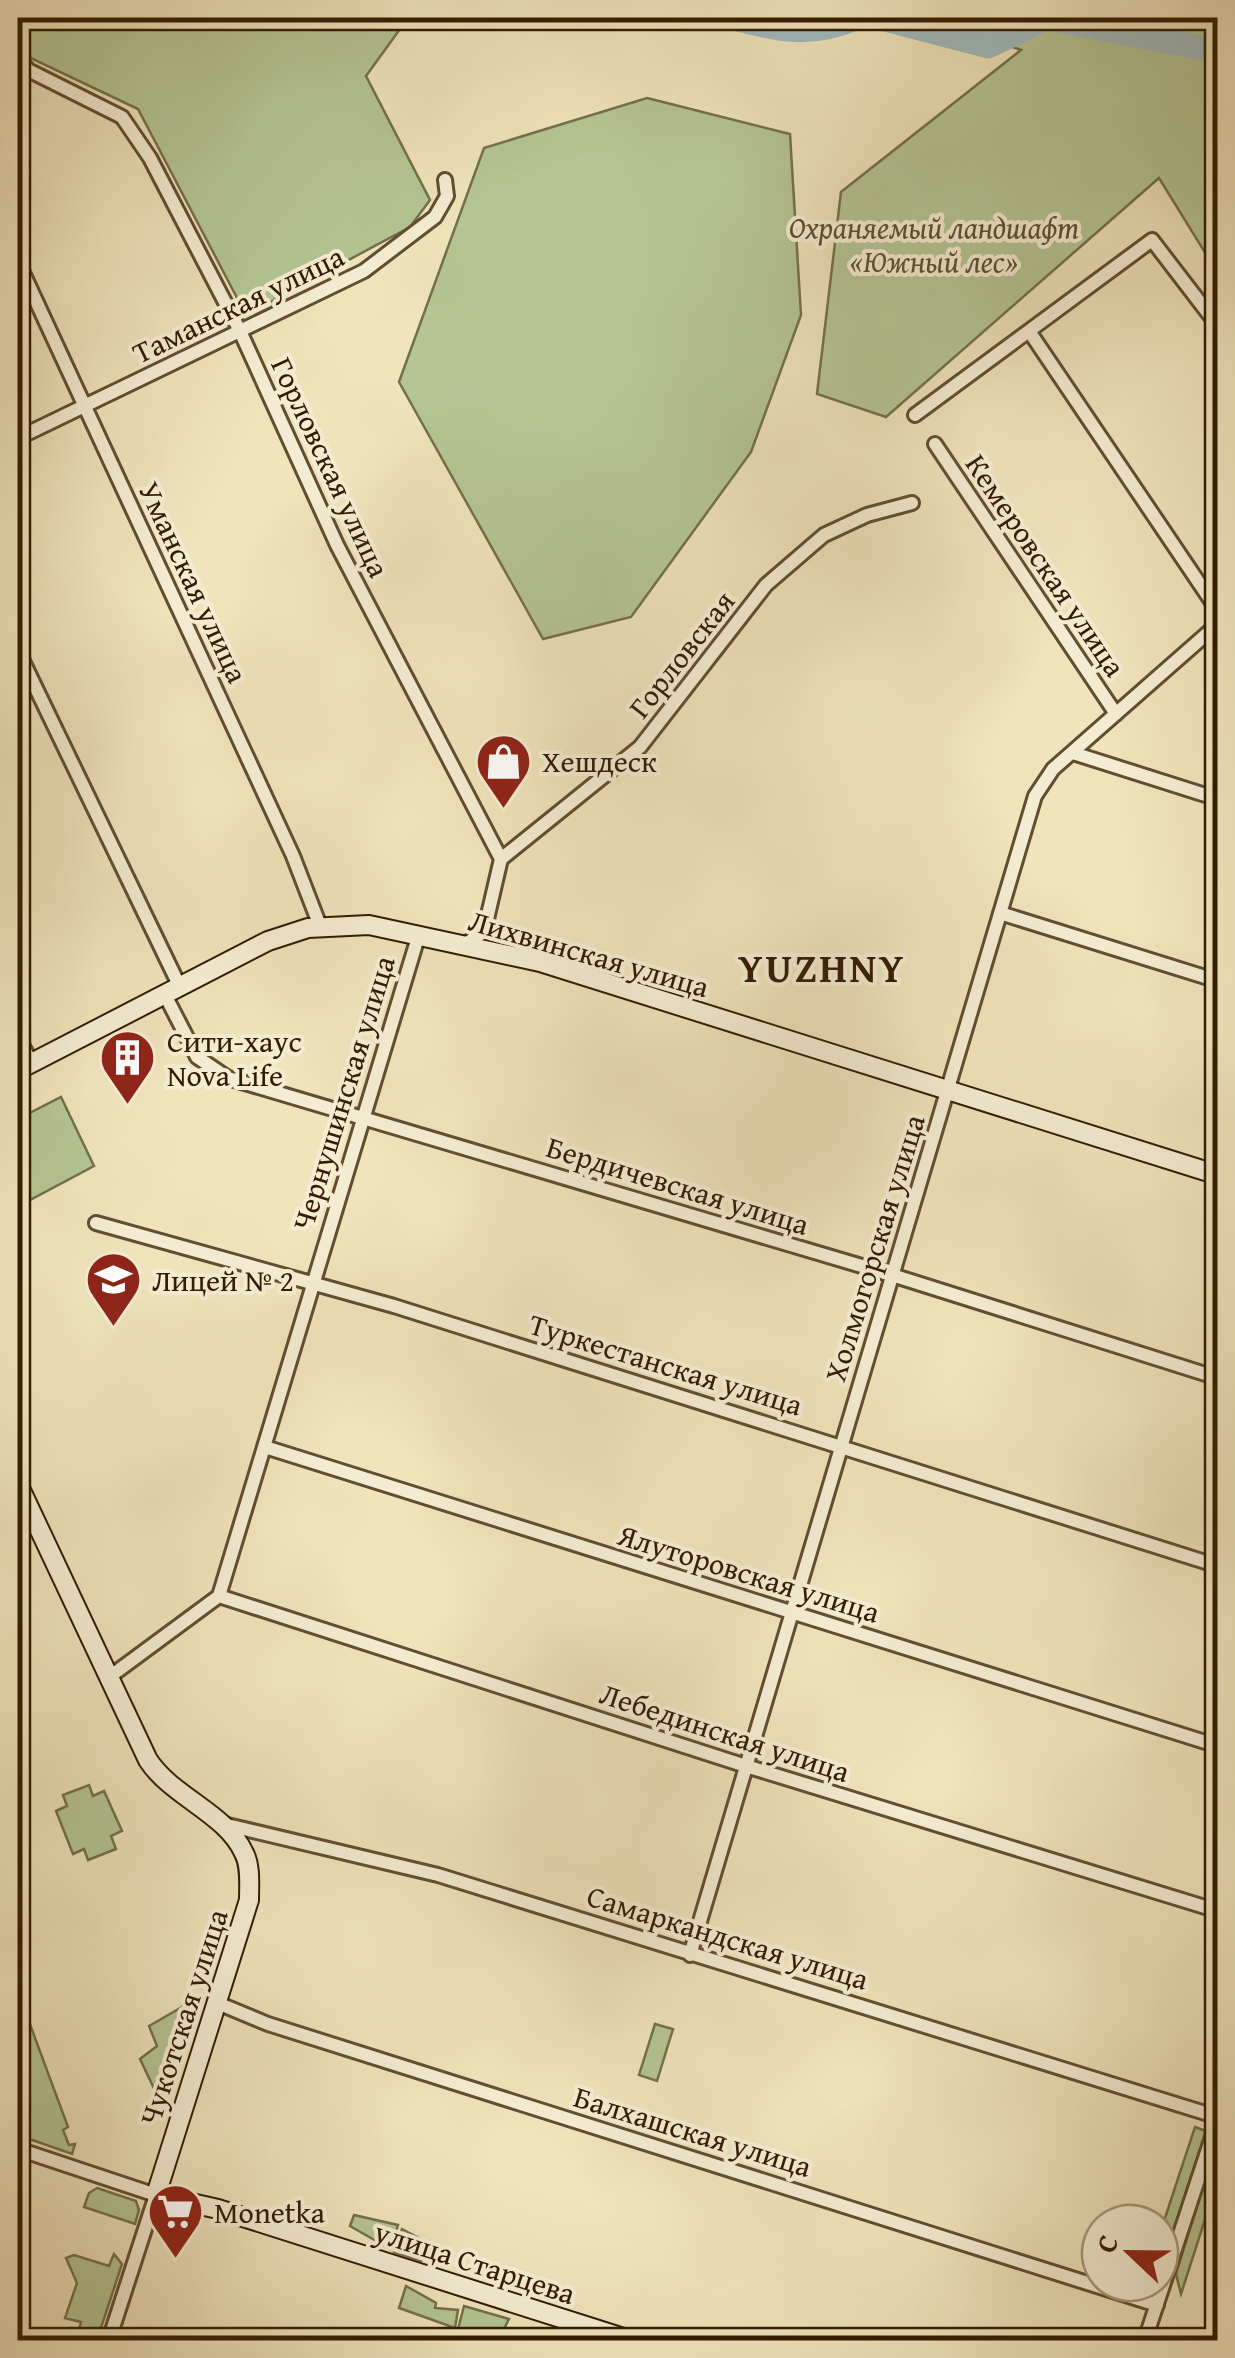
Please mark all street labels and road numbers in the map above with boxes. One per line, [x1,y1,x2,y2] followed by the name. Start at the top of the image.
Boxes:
[125,233,352,374] street label: Таманская улица
[261,350,402,585] street label: Горловская улица
[955,445,1137,686] street label: Кемеровская улица
[128,474,260,690] street label: Уманская улица
[617,581,745,727] street label: Горловская
[464,898,715,1009] street label: Лихвинская улица
[280,949,406,1236] street label: Чернушинская улица
[812,1108,936,1387] street label: Холмогорская улица
[541,1124,815,1246] street label: Бердичевская улица
[524,1302,809,1427] street label: Туркестанская улица
[612,1512,886,1634] street label: Ялуторовская улица
[594,1671,856,1793] street label: Лебединская улица
[582,1873,875,2001] street label: Самаркандская улица
[127,1902,239,2131] street label: Чукотская улица
[569,2074,818,2188] street label: Балхашская улица
[368,2208,582,2315] street label: улица Старцева

